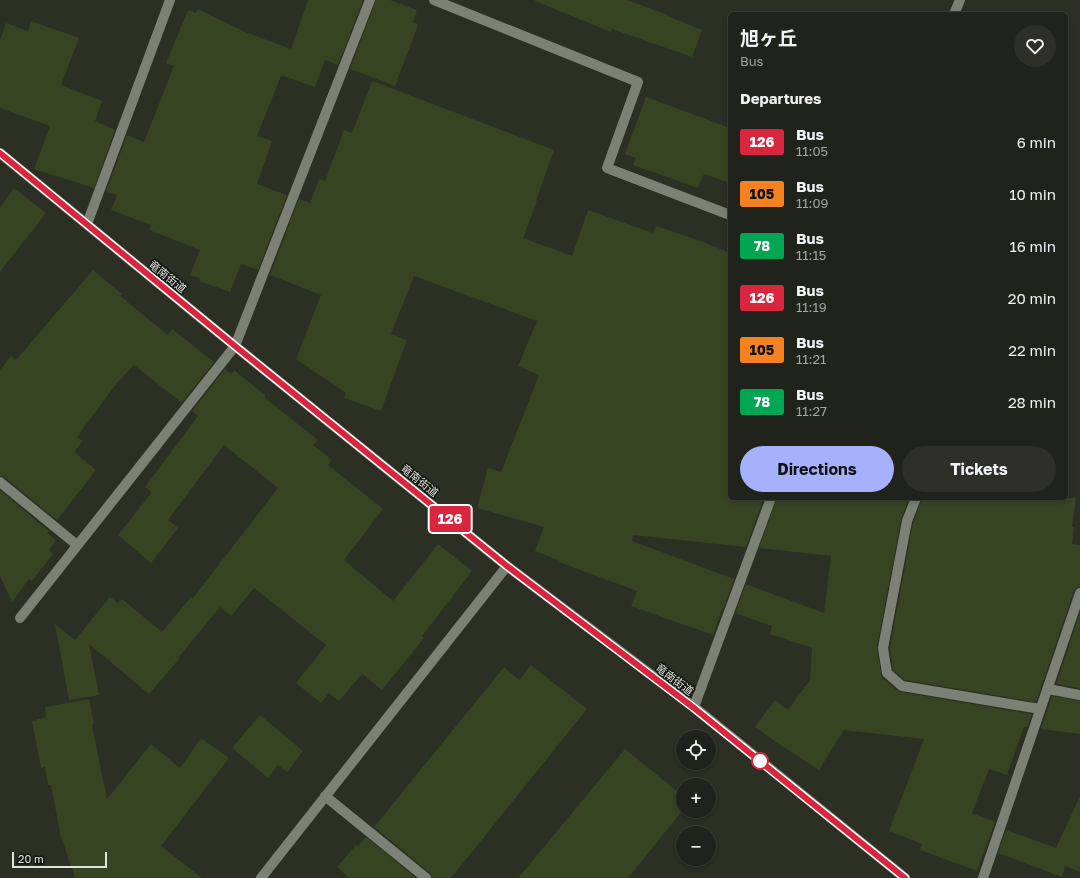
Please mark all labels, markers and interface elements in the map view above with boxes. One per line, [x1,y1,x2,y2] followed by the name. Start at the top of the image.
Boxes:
[1014,25,1056,67] button: heart
[740,26,797,49] text: 旭ヶ丘
[740,53,763,69] text: Bus
[740,89,821,107] text: Departures
[796,125,824,143] text: Bus
[750,133,774,150] text: 126
[1017,133,1056,151] text: 6 min
[796,143,828,159] text: 11:05
[796,177,824,195] text: Bus
[750,185,774,202] text: 105
[1009,185,1056,203] text: 10 min
[796,195,828,211] text: 11:09
[796,229,824,247] text: Bus
[754,237,770,254] text: 78
[1009,237,1056,255] text: 16 min
[796,247,826,263] text: 11:15
[147,257,189,295] street label: 竜南街道
[796,281,824,299] text: Bus
[750,289,774,306] text: 126
[1008,289,1056,307] text: 20 min
[796,299,827,315] text: 11:19
[796,333,824,351] text: Bus
[750,341,774,358] text: 105
[1008,341,1056,359] text: 22 min
[796,351,826,367] text: 11:21
[796,385,824,403] text: Bus
[754,393,770,410] text: 78
[1008,393,1056,411] text: 28 min
[796,403,827,419] text: 11:27
[740,446,894,492] button: Directions
[902,446,1056,492] button: Tickets
[399,461,441,499] street label: 竜南街道
[427,506,473,532] line badge: 126
[438,510,462,527] text: 126
[654,661,696,697] street label: 竜南街道
[676,730,716,866] map controls
[676,730,716,770] button: locate
[751,752,769,770] unlabelled marker
[676,778,716,818] button: +
[676,826,716,866] button: −
[12,850,107,869] scale bar
[18,852,44,865] text: 20 m

